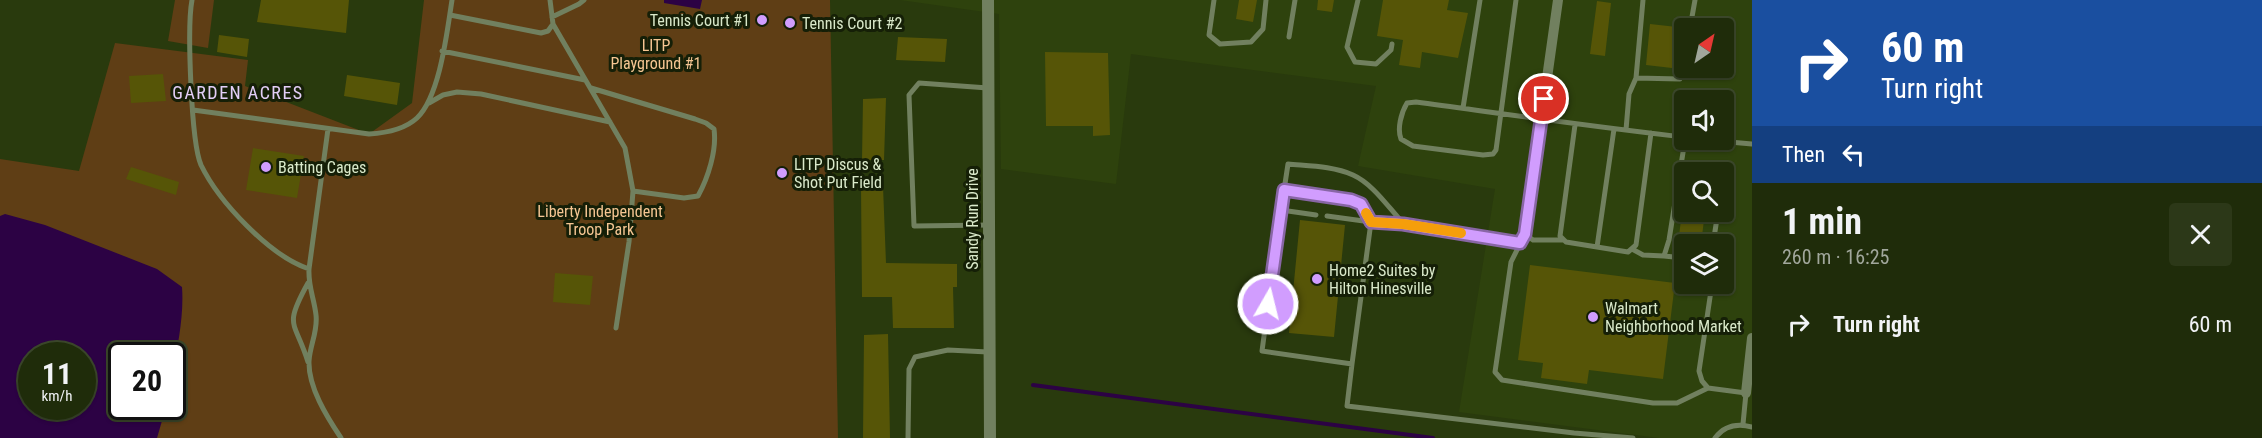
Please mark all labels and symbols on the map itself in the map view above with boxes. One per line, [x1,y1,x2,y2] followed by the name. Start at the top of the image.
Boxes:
[650,11,750,30] place label: Tennis Court #1
[755,13,769,27] marker: Tennis Court #1
[802,14,902,33] place label: Tennis Court #2
[783,16,797,30] marker: Tennis Court #2
[1674,18,1734,78] north arrow
[610,36,702,73] park label: LITP Playground #1
[1518,73,1569,124] pin
[172,82,304,103] district label: GARDEN ACRES
[794,155,882,192] place label: LITP Discus & Shot Put Field
[278,158,366,177] place label: Batting Cages
[259,160,273,174] marker: Batting Cages
[775,166,789,180] marker: LITP Discus & Shot Put Field
[963,168,982,270] street label: Sandy Run Drive
[537,202,663,239] park label: Liberty Independent Troop Park
[1329,261,1436,298] place label: Home2 Suites by Hilton Hinesville
[1236,272,1300,336] position arrow
[1310,272,1324,286] marker: Home2 Suites by Hilton Hinesville
[1605,299,1742,336] place label: Walmart Neighborhood Market
[1586,310,1600,324] marker: Walmart Neighborhood Market
[108,342,186,420] speed limit sign: 20

